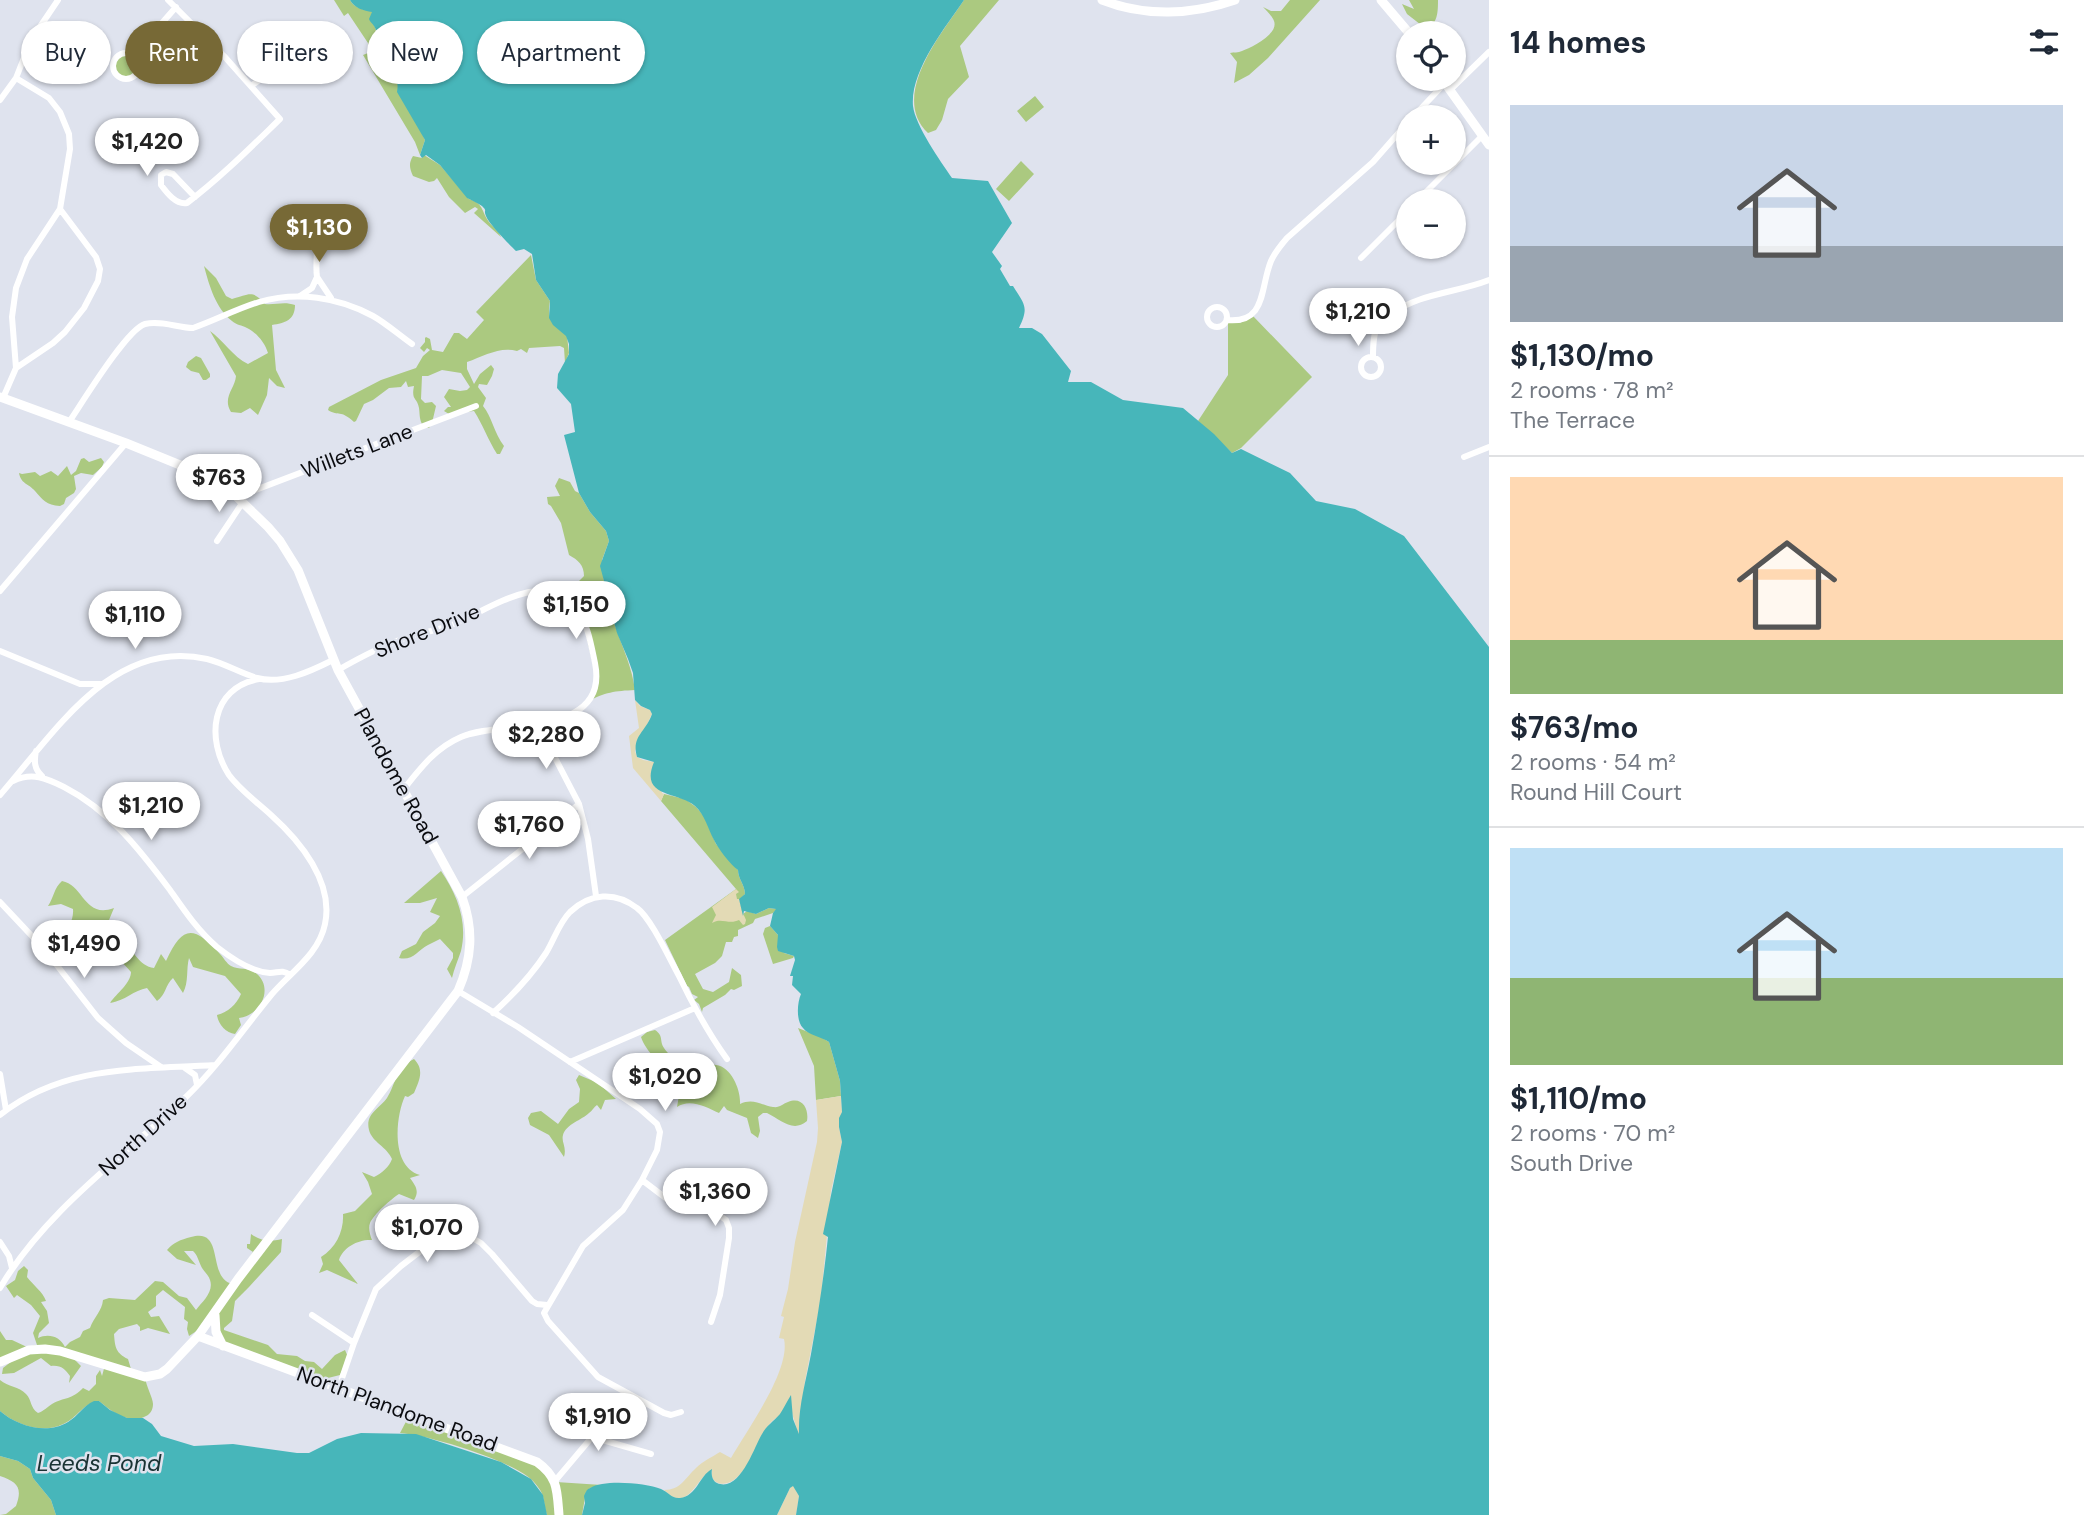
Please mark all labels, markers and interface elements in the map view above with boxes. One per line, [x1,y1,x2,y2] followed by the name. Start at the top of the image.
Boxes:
[21,21,111,84] chip: Buy
[125,21,223,84] chip: Rent
[237,21,353,84] chip: Filters
[367,21,463,84] chip: New
[477,21,645,84] chip: Apartment
[1396,21,1466,259] map controls
[1396,21,1466,91] button: locate
[1510,23,1647,62] text: 14 homes
[2025,23,2063,61] icon: filters
[1396,105,1466,175] button: +
[90,118,204,178] pin: $1,420
[111,126,183,156] text: $1,420
[1724,150,1850,276] icon: home
[1396,189,1466,259] button: −
[262,204,376,264] pin: $1,130
[286,212,352,242] text: $1,130
[1301,288,1415,348] pin: $1,210
[1325,296,1391,326] text: $1,210
[1510,336,1654,375] text: $1,130/mo
[1510,375,1674,405] text: 2 rooms · 78 m²
[1510,405,1635,435] text: The Terrace
[297,417,417,485] street label: Willets Lane
[178,454,260,514] pin: $763
[192,462,246,492] text: $763
[1724,522,1850,648] icon: home
[519,582,633,641] pin: $1,150
[543,589,609,619] text: $1,150
[78,592,192,651] pin: $1,110
[370,597,484,665] street label: Shore Drive
[105,599,165,629] text: $1,110
[347,703,445,849] street label: Plandome Road
[1510,708,1639,747] text: $763/mo
[489,712,603,771] pin: $2,280
[508,719,584,749] text: $2,280
[1510,747,1676,777] text: 2 rooms · 54 m²
[1510,777,1682,807] text: Round Hill Court
[94,782,208,842] pin: $1,210
[118,790,184,820] text: $1,210
[472,802,586,861] pin: $1,760
[494,809,564,839] text: $1,760
[1724,893,1850,1019] icon: home
[27,920,141,980] pin: $1,490
[47,928,121,958] text: $1,490
[608,1054,722,1113] pin: $1,020
[628,1061,702,1091] text: $1,020
[1510,1079,1647,1118] text: $1,110/mo
[93,1088,193,1182] street label: North Drive
[1510,1118,1675,1148] text: 2 rooms · 70 m²
[1510,1148,1633,1178] text: South Drive
[658,1168,772,1228] pin: $1,360
[679,1176,751,1206] text: $1,360
[370,1204,484,1264] pin: $1,070
[391,1212,463,1242] text: $1,070
[293,1360,501,1458] street label: North Plandome Road
[541,1394,655,1453] pin: $1,910
[565,1401,631,1431] text: $1,910
[37,1448,162,1478] water label: Leeds Pond

